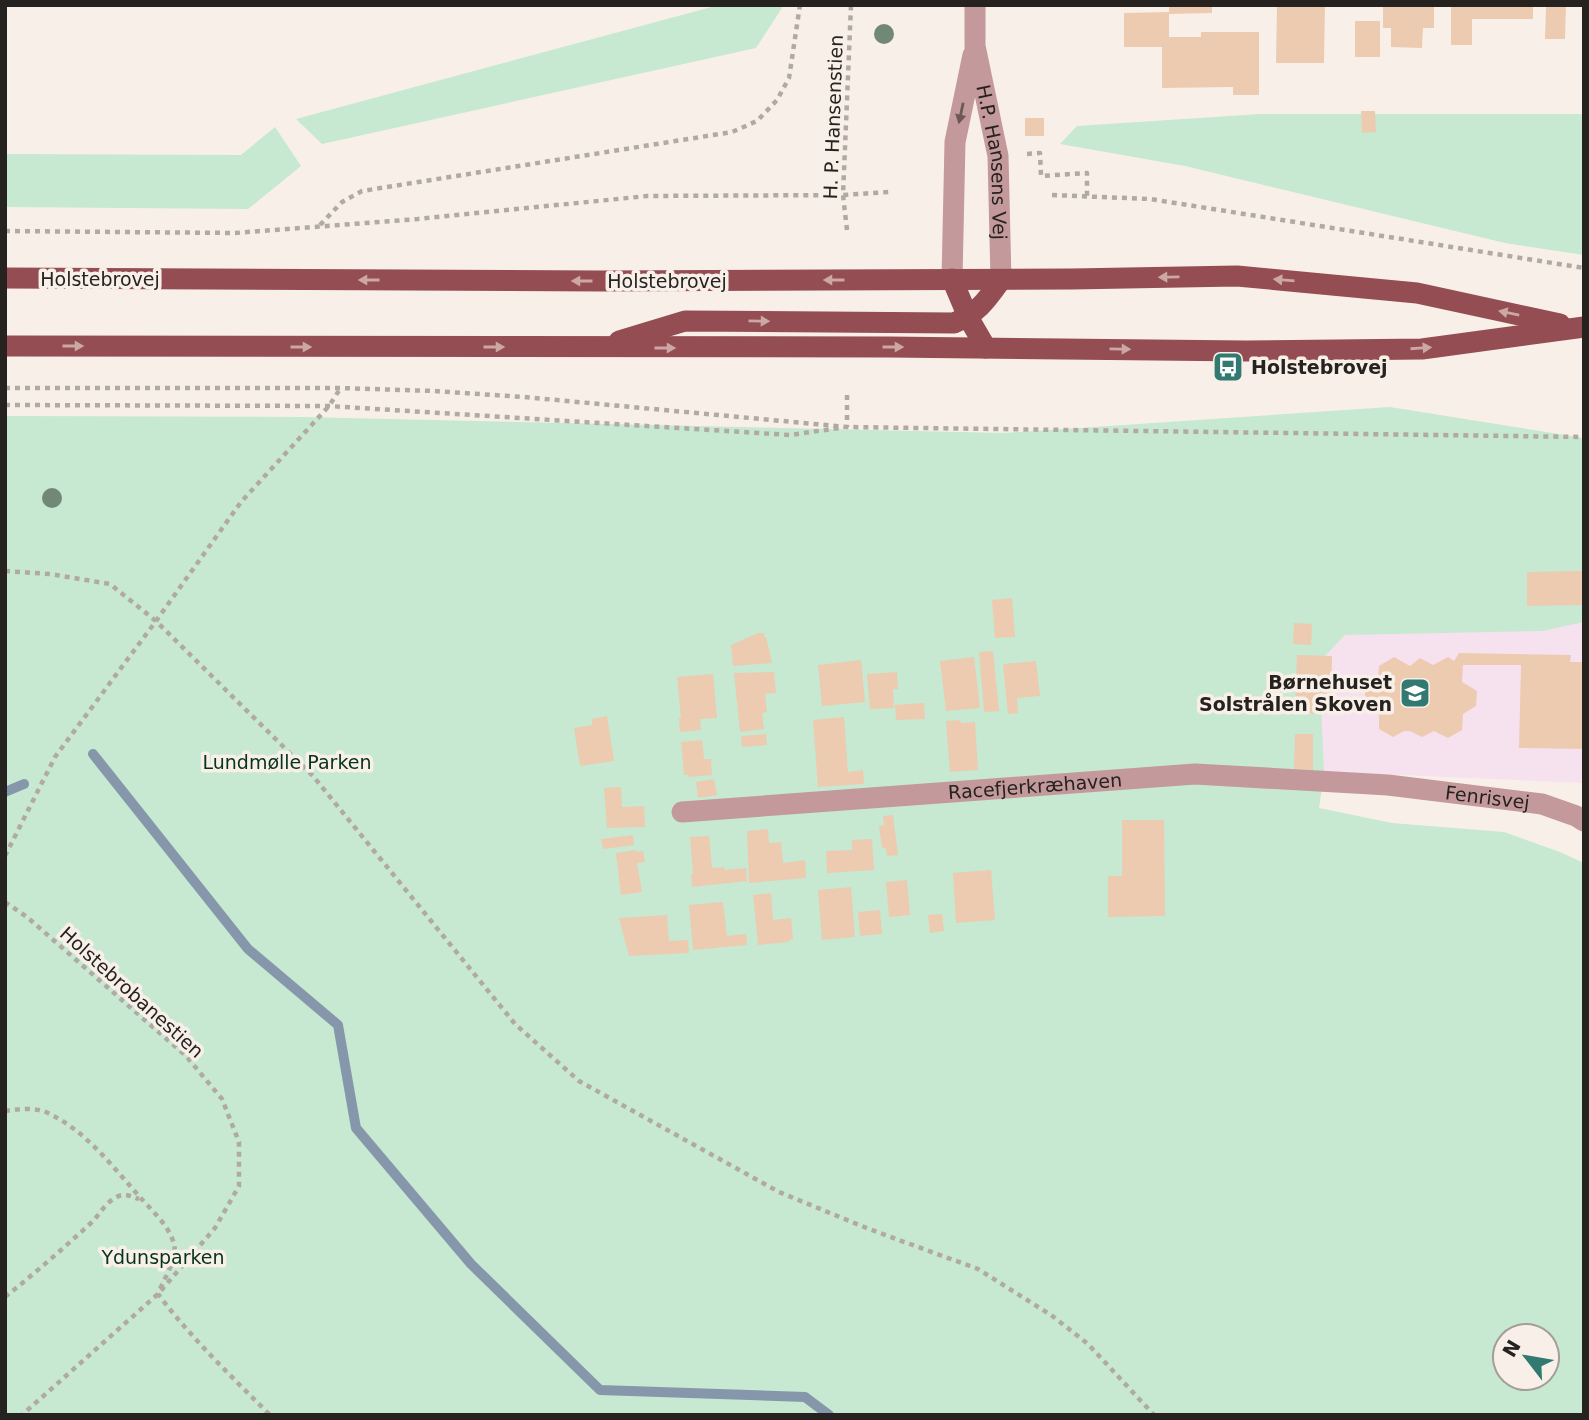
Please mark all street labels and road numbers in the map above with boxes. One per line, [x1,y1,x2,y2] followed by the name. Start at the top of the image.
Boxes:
[819,34,847,200] street label: H. P. Hansenstien
[972,83,1011,240] street label: H.P. Hansens Vej
[40,268,160,290] street label: Holstebrovej
[607,270,727,292] street label: Holstebrovej
[947,768,1123,803] street label: Racefjerkræhaven
[1444,781,1531,813] street label: Fenrisvej
[56,922,208,1062] street label: Holstebrobanestien

